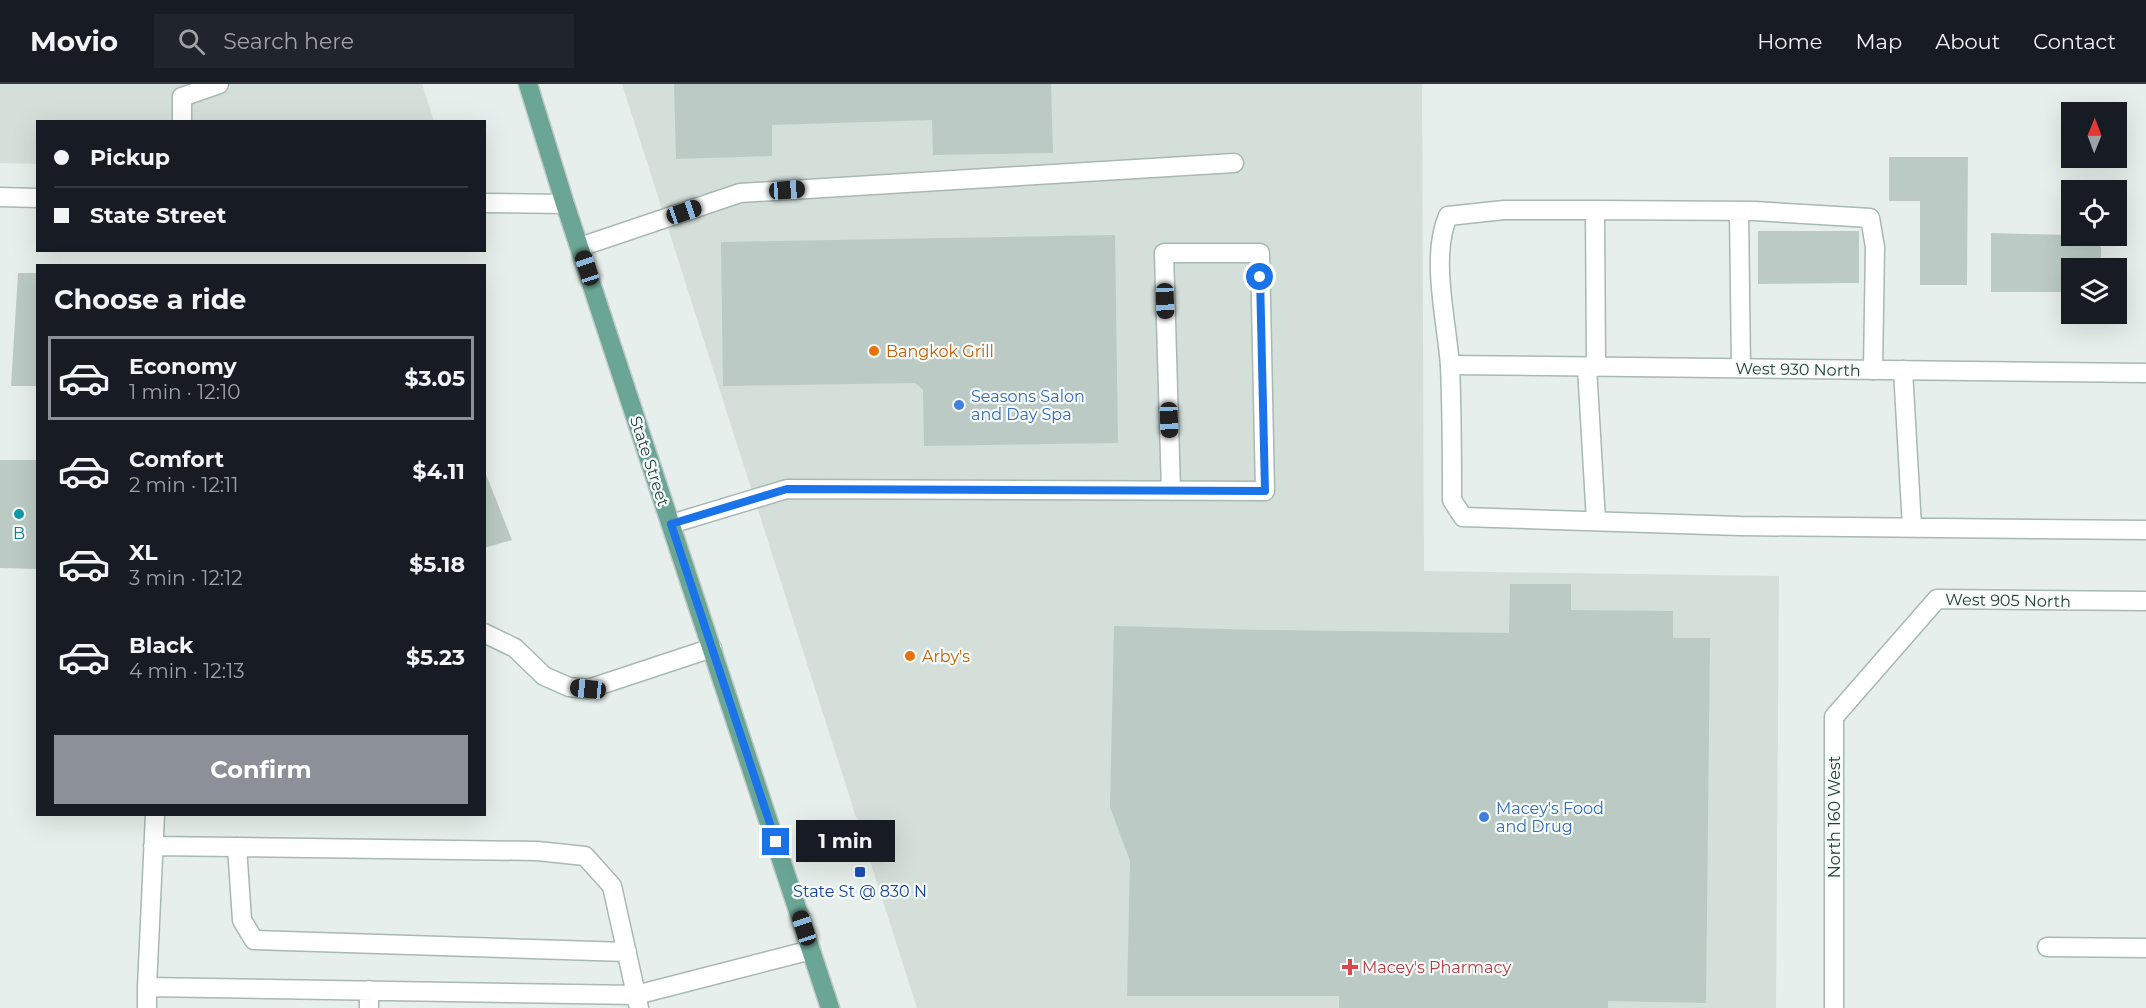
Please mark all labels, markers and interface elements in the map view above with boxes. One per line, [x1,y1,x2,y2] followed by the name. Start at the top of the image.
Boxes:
[154,14,574,68] search box
[30,24,118,58] text: Movio
[175,25,208,58] icon: search
[223,28,354,55] text: Search here
[1757,29,1822,54] text: Home
[1855,29,1902,54] text: Map
[1935,29,2000,54] text: About
[2033,29,2116,54] text: Contact
[2061,102,2127,168] north arrow
[2061,102,2127,324] map controls
[90,144,170,171] text: Pickup
[768,180,806,200] car
[2061,180,2127,246] button: locate
[664,198,704,226] car
[90,202,226,229] text: State Street
[573,248,601,288] car
[2061,258,2127,324] button: layers
[1246,263,1273,290] route start
[54,283,246,316] text: Choose a ride
[1155,283,1175,319] car
[886,342,994,361] place label: Bangkok Grill
[867,344,881,358] marker: Bangkok Grill
[57,351,111,405] icon: car
[129,353,237,380] text: Economy
[1735,359,1861,380] street label: West 930 North
[405,365,465,392] text: $3.05
[129,380,240,404] text: 1 min · 12:10
[971,387,1085,424] place label: Seasons Salon and Day Spa
[952,398,966,412] marker: Seasons Salon and Day Spa
[1159,402,1179,438] car
[626,414,673,509] street label: State Street
[57,444,111,498] icon: car
[129,446,224,473] text: Comfort
[412,458,465,485] text: $4.11
[129,473,239,497] text: 2 min · 12:11
[12,507,26,521] marker: B
[13,524,25,543] place label: B
[57,537,111,591] icon: car
[129,539,158,566] text: XL
[409,551,465,578] text: $5.18
[129,566,243,590] text: 3 min · 12:12
[1945,590,2071,611] street label: West 905 North
[57,630,111,684] icon: car
[129,632,193,659] text: Black
[406,644,465,671] text: $5.23
[922,647,970,666] place label: Arby's
[903,649,917,663] marker: Arby's
[129,659,244,683] text: 4 min · 12:13
[569,678,607,700] car
[54,735,468,804] button: Confirm
[1825,755,1844,878] street label: North 160 West
[1496,799,1604,836] place label: Macey's Food and Drug
[1477,810,1491,824] marker: Macey's Food and Drug
[797,821,896,863] callout: 1 min
[762,828,789,855] route end
[818,829,873,853] text: 1 min
[853,865,867,879] marker: State St @ 830 N
[793,882,927,901] place label: State St @ 830 N
[790,908,818,948] car
[1362,958,1511,977] place label: Macey's Pharmacy
[1343,960,1357,974] marker: Macey's Pharmacy

